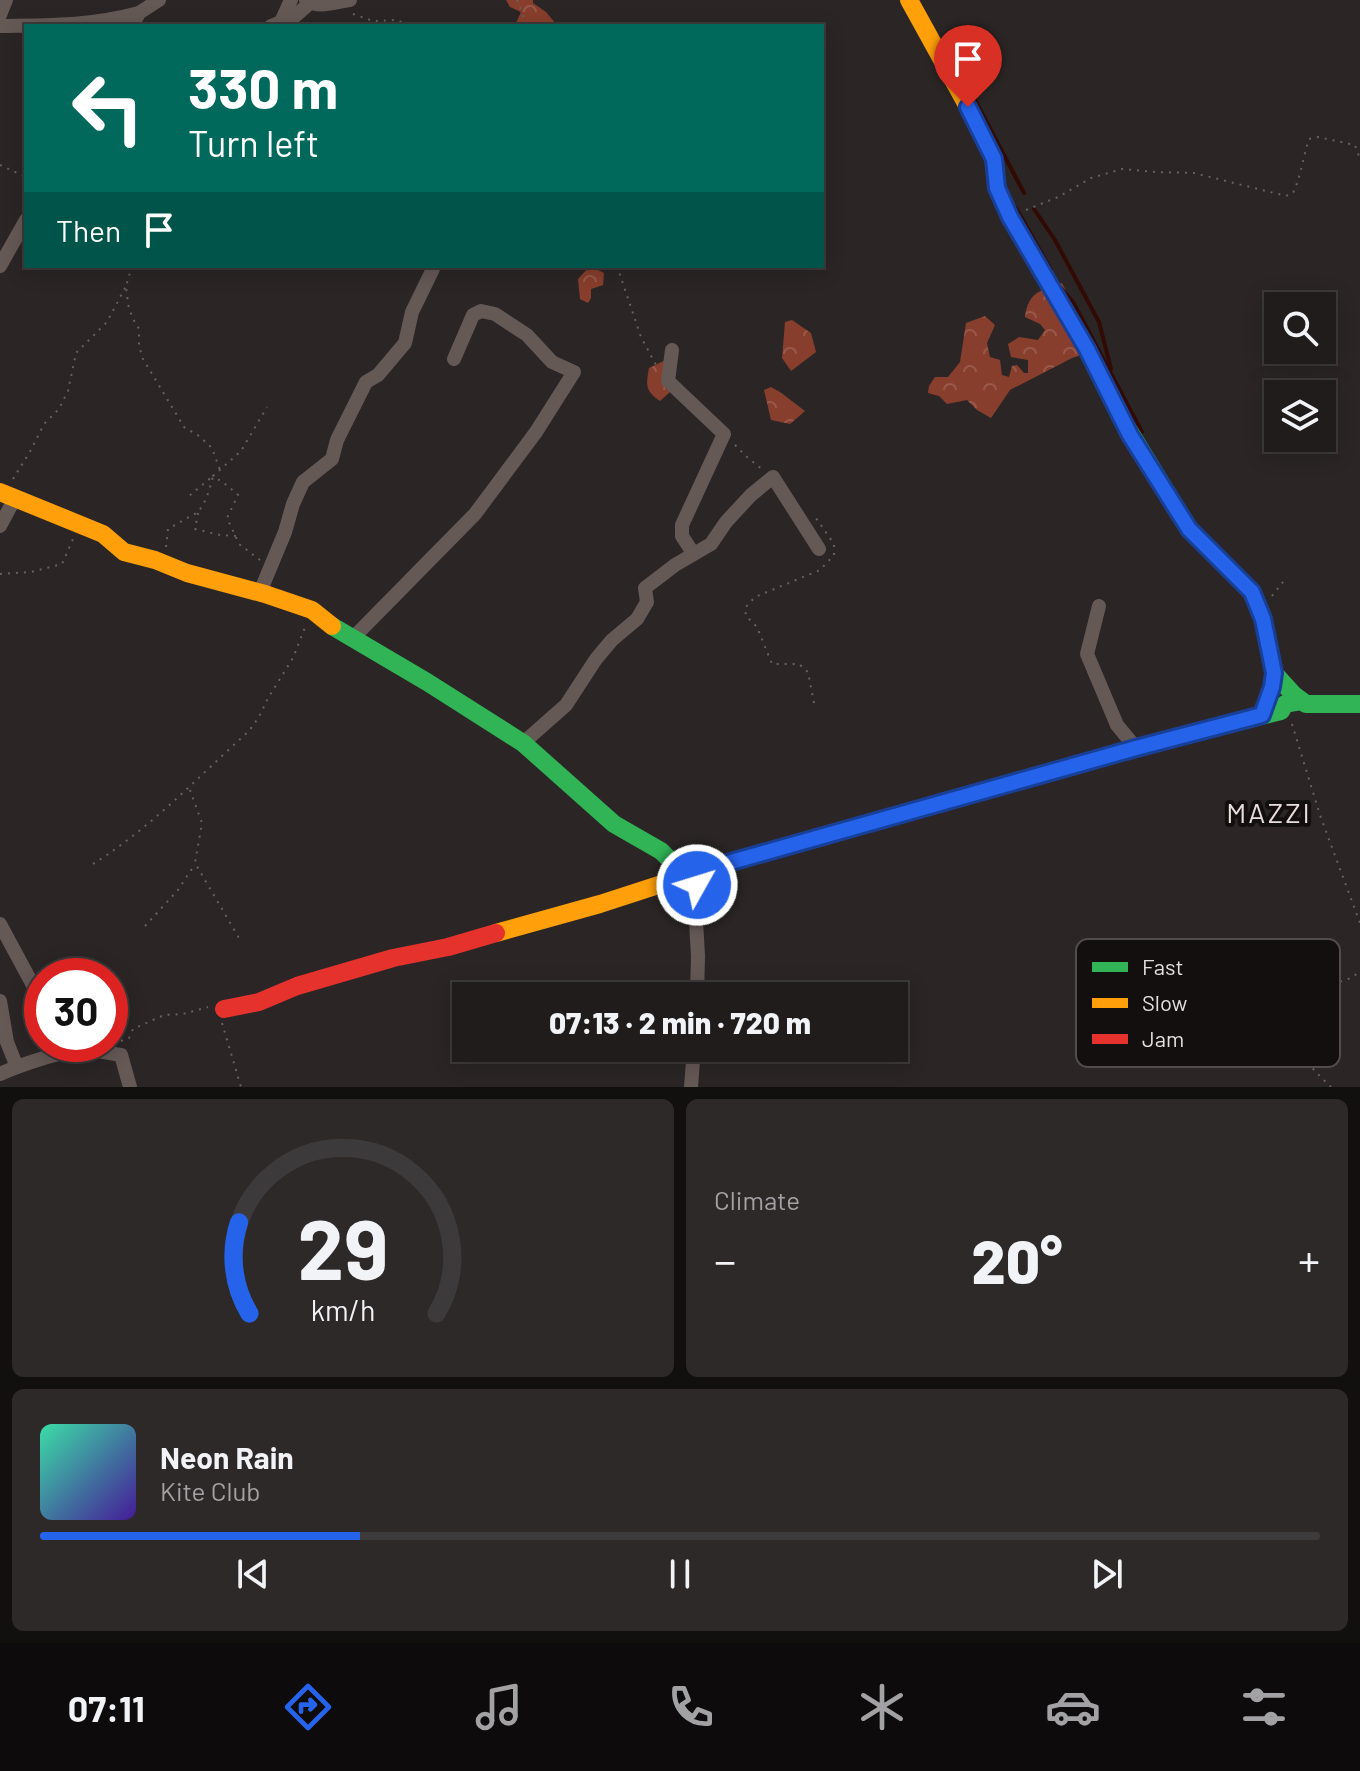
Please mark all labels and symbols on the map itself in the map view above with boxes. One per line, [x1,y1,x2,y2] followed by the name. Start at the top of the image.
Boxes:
[934,25,1002,107] pin
[1226,795,1312,829] district label: MAZZI
[655,843,739,927] position arrow
[1076,939,1340,1067] legend
[1142,953,1184,979] text: Fast
[24,958,128,1062] speed limit sign: 30
[1142,989,1187,1015] text: Slow
[1142,1025,1184,1051] text: Jam

